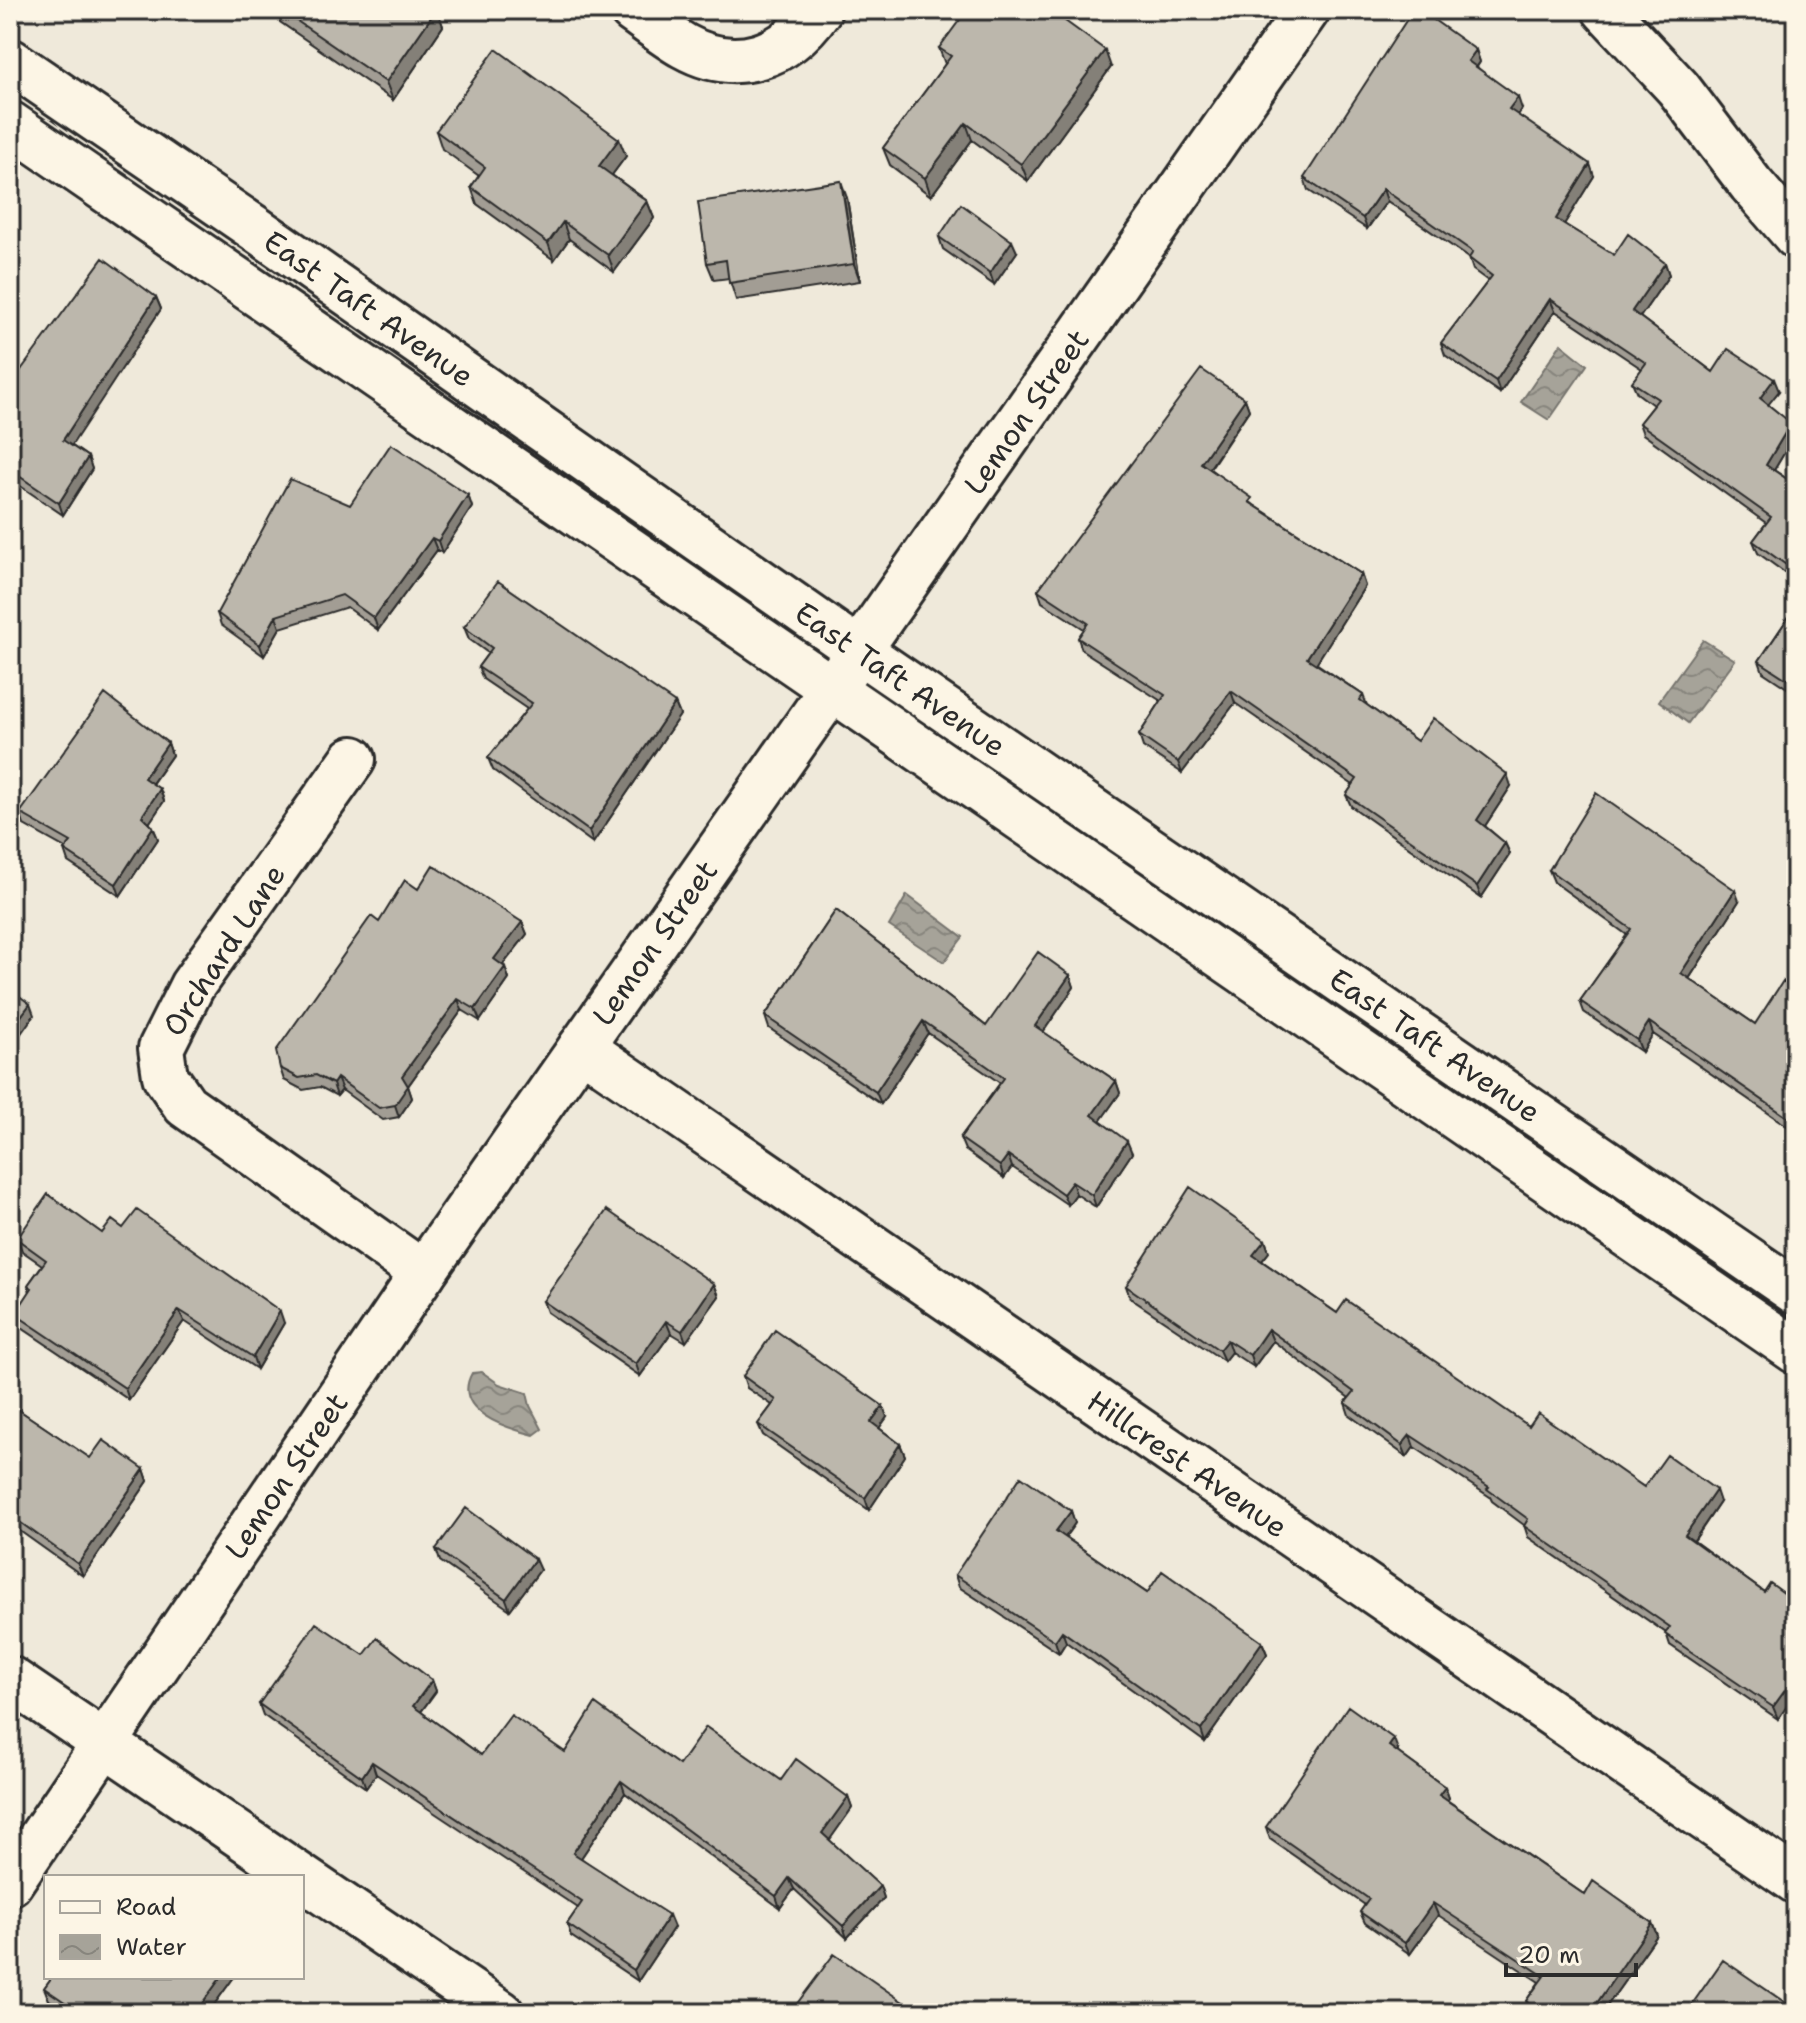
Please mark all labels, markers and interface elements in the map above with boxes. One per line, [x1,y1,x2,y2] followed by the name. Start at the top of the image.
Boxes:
[256,220,482,396] street label: East Taft Avenue
[954,321,1098,503] street label: Lemon Street
[787,592,1014,766] street label: East Taft Avenue
[582,852,726,1033] street label: Lemon Street
[153,856,295,1044] street label: Orchard Lane
[1321,958,1549,1132] street label: East Taft Avenue
[1079,1380,1296,1547] street label: Hillcrest Avenue
[215,1384,357,1567] street label: Lemon Street
[44,1875,304,1979] legend
[116,1891,176,1923] text: Road
[1506,1927,1636,1977] scale bar
[116,1931,187,1963] text: Water
[1518,1939,1580,1971] text: 20 m

